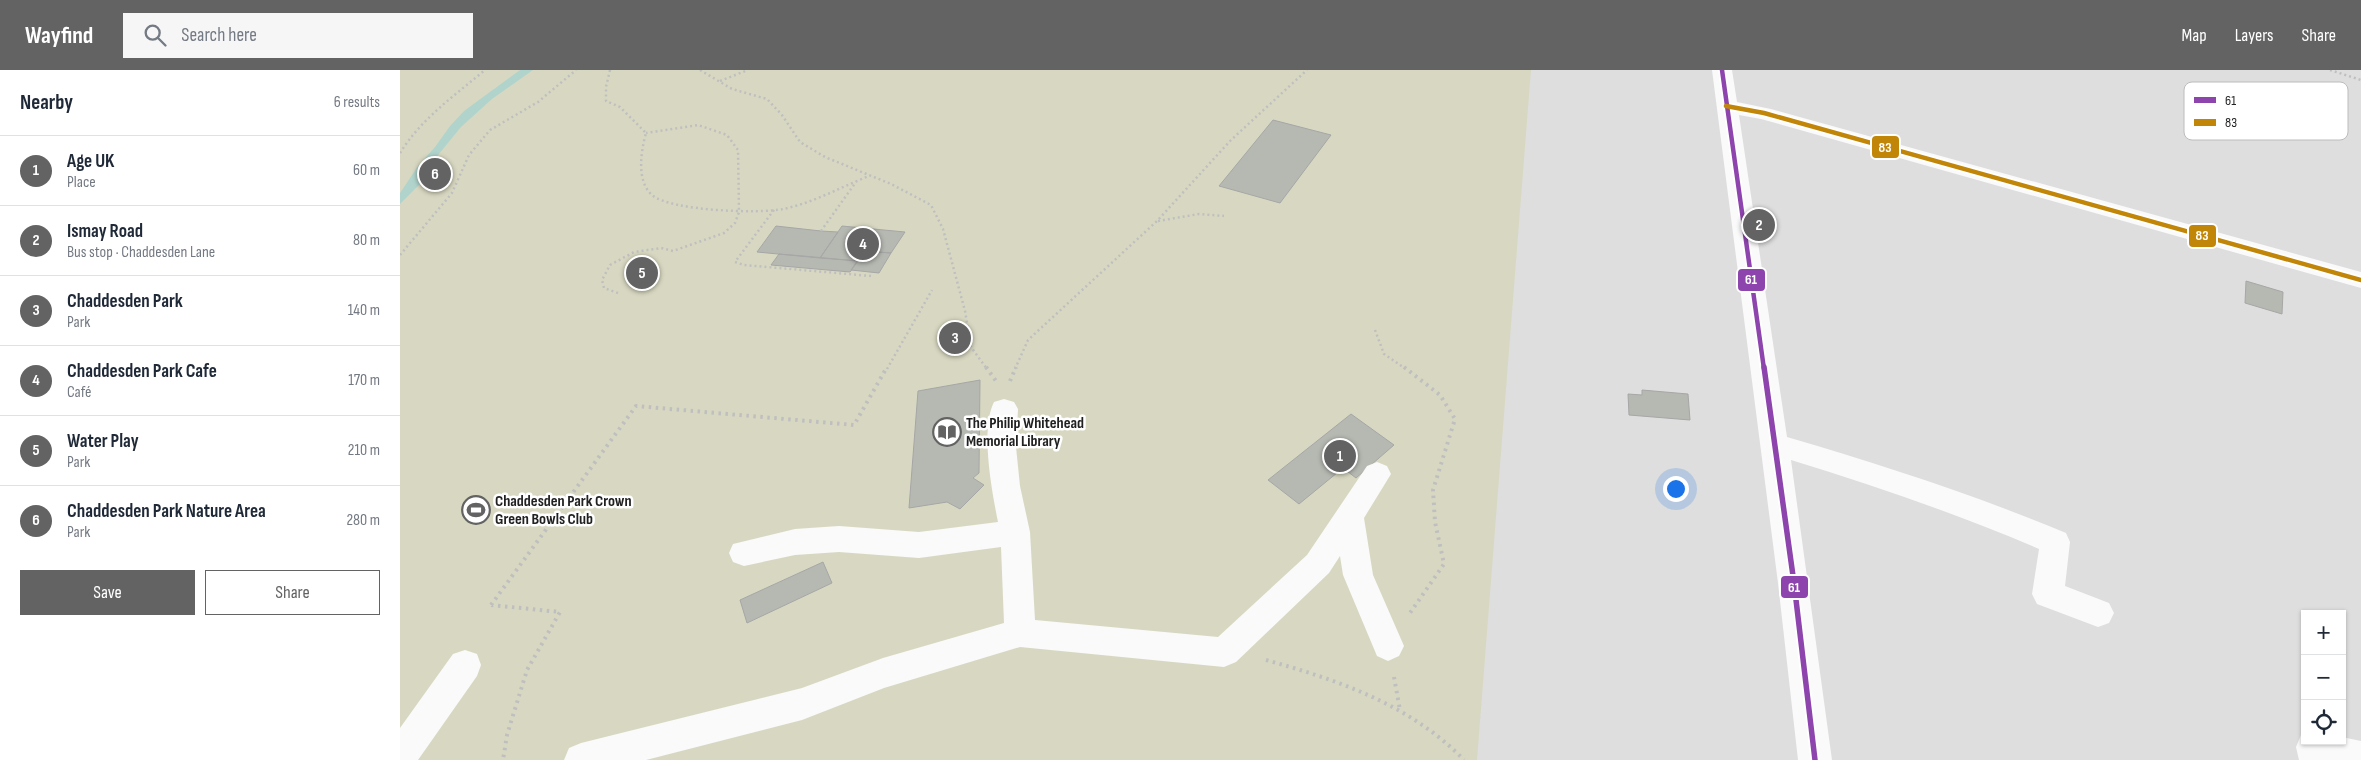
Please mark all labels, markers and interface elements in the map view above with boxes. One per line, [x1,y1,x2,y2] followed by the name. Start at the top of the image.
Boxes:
[123,13,473,58] search box
[25,21,93,50] text: Wayfind
[141,21,169,49] icon: search
[181,24,257,47] text: Search here
[2182,25,2207,46] text: Map
[2235,25,2274,46] text: Layers
[2302,25,2336,46] text: Share
[2184,82,2348,140] legend
[20,90,73,115] text: Nearby
[2225,92,2236,109] text: 61
[334,93,380,112] text: 6 results
[2225,114,2237,131] text: 83
[1871,135,1900,159] line badge: 83
[1879,139,1891,156] text: 83
[67,150,114,173] text: Age UK
[419,155,451,193] pin: 6
[33,161,39,180] text: 1
[353,161,380,180] text: 60 m
[67,173,96,192] text: Place
[1743,206,1775,244] pin: 2
[67,220,143,243] text: Ismay Road
[2188,224,2217,248] line badge: 83
[847,225,879,263] pin: 4
[2196,227,2208,244] text: 83
[32,231,40,250] text: 2
[353,231,380,250] text: 80 m
[67,243,215,262] text: Bus stop · Chaddesden Lane
[626,254,658,292] pin: 5
[1737,268,1766,292] line badge: 61
[1745,271,1758,288] text: 61
[67,290,183,313] text: Chaddesden Park
[32,301,40,320] text: 3
[348,301,380,320] text: 140 m
[67,313,90,332] text: Park
[939,319,971,357] pin: 3
[67,360,217,383] text: Chaddesden Park Cafe
[32,371,40,390] text: 4
[348,371,380,390] text: 170 m
[67,383,91,402] text: Café
[966,414,1084,451] place label: The Philip Whitehead Memorial Library
[932,417,962,447] library icon: The Philip Whitehead Memorial Library
[67,430,139,453] text: Water Play
[1324,437,1356,475] pin: 1
[32,441,40,460] text: 5
[348,441,380,460] text: 210 m
[67,453,90,472] text: Park
[1663,476,1689,502] your location
[495,492,632,529] place label: Chaddesden Park Crown Green Bowls Club
[461,495,491,525] sports icon: Chaddesden Park Crown Green Bowls Club
[67,500,266,523] text: Chaddesden Park Nature Area
[32,511,40,530] text: 6
[346,511,380,530] text: 280 m
[67,523,90,542] text: Park
[20,570,195,615] button: Save
[205,570,380,615] button: Share
[1780,575,1809,599] line badge: 61
[1788,579,1801,596] text: 61
[2301,610,2346,745] map controls
[2301,610,2346,655] button: +
[2301,655,2346,700] button: −
[2301,700,2346,745] button: locate

